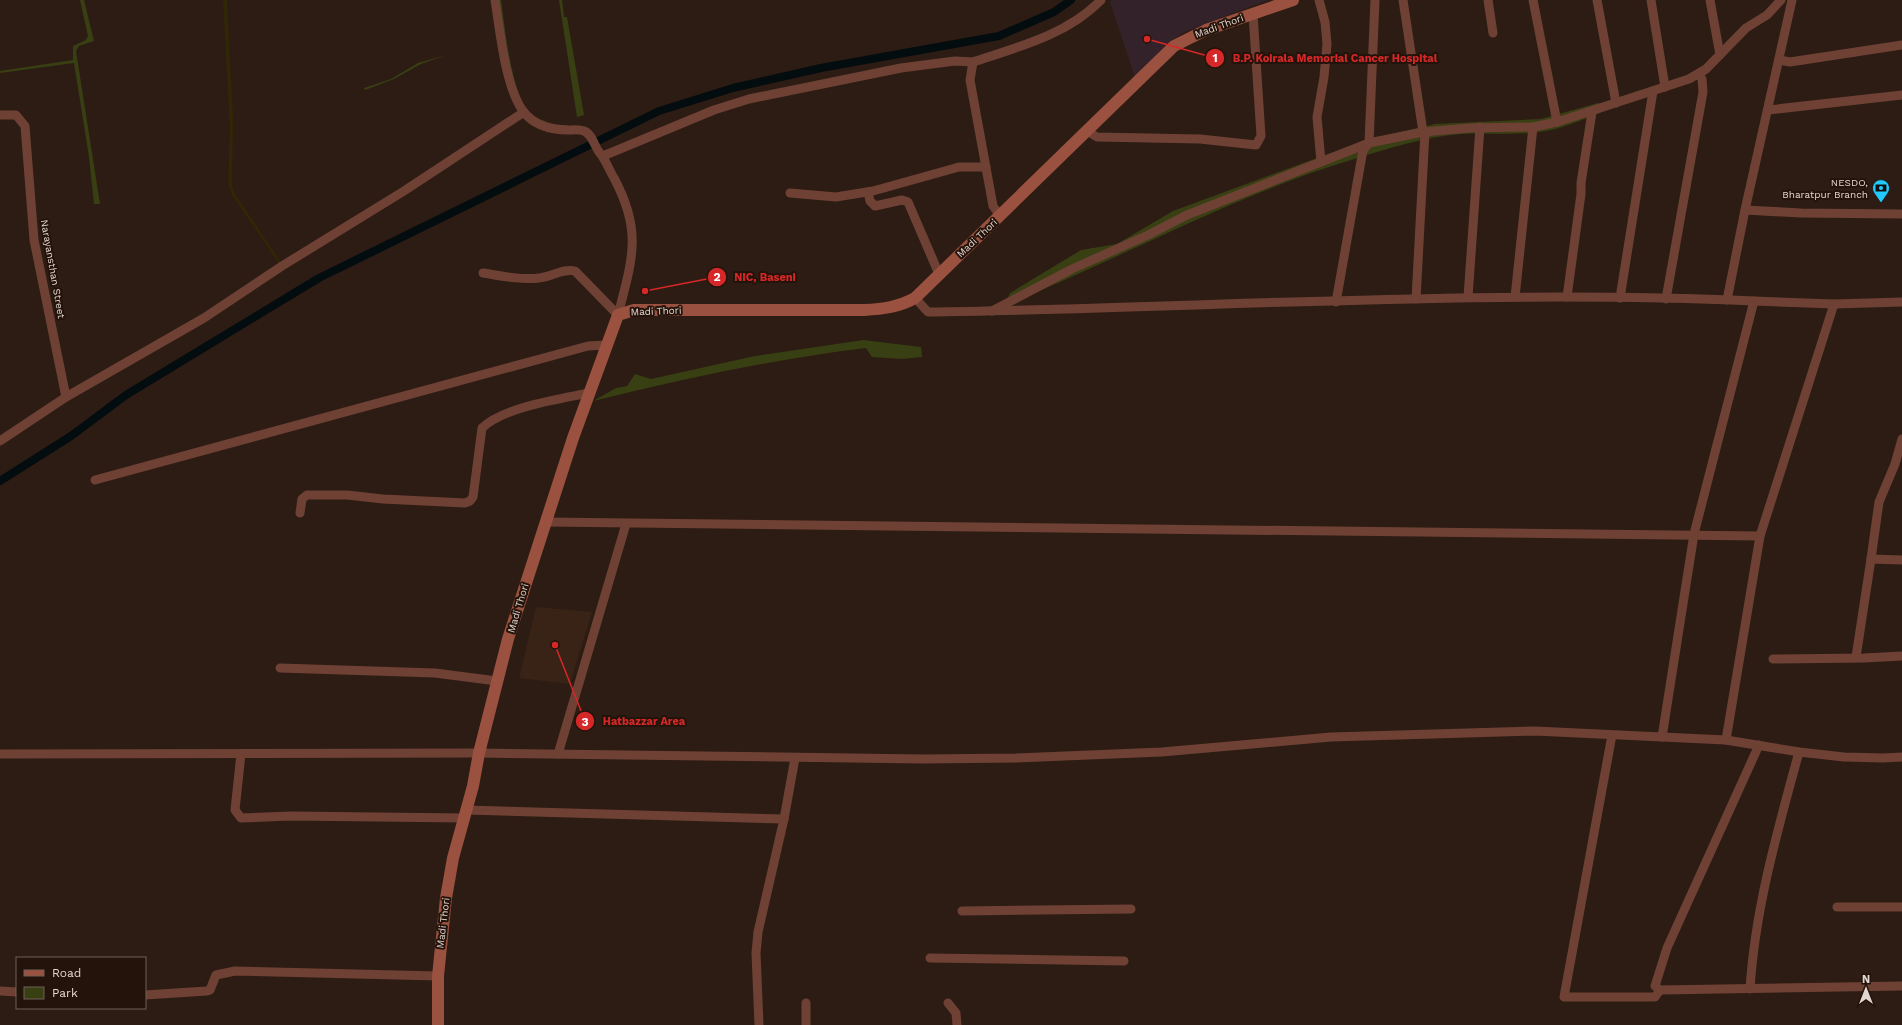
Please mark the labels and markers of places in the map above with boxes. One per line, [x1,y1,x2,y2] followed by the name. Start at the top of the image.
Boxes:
[1205,47,1446,70] callout: B.P. Koirala Memorial Cancer Hospital
[1782,177,1868,200] place label: NESDO, Bharatpur Branch
[1871,178,1891,203] bank icon: NESDO, Bharatpur Branch
[707,266,804,289] callout: NIC, Baseni
[575,710,694,733] callout: Hatbazzar Area

